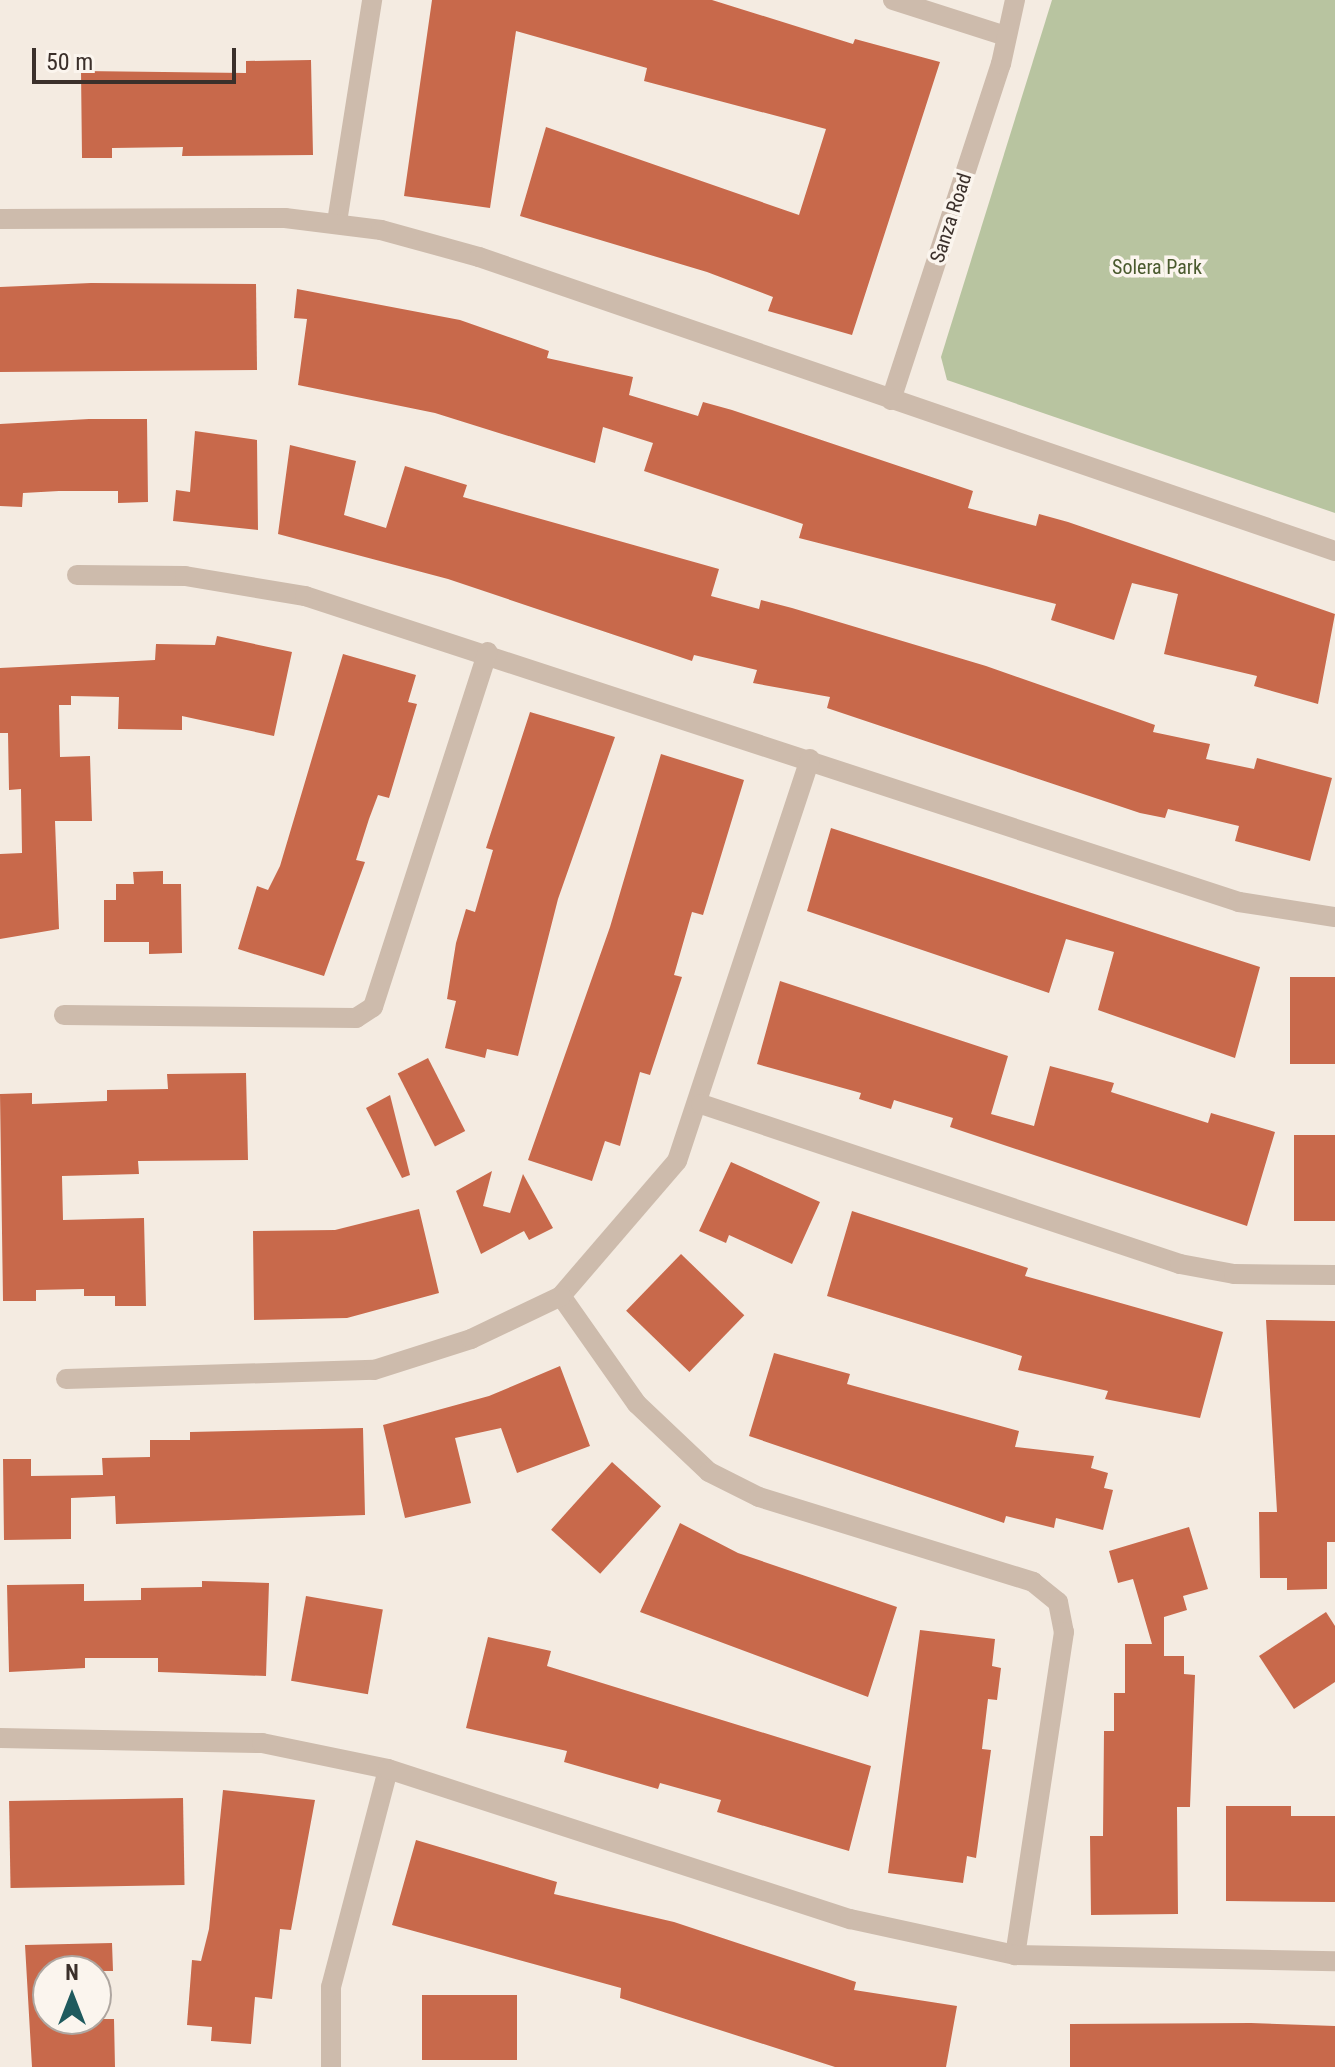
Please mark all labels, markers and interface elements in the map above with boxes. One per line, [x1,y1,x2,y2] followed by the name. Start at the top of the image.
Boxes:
[36,32,240,82] scale bar
[46,48,93,76] text: 50 m
[925,170,977,266] street label: Sanza Road
[1112,255,1202,279] park label: Solera Park
[32,1955,112,2035] north arrow
[65,1960,79,1985] text: N

